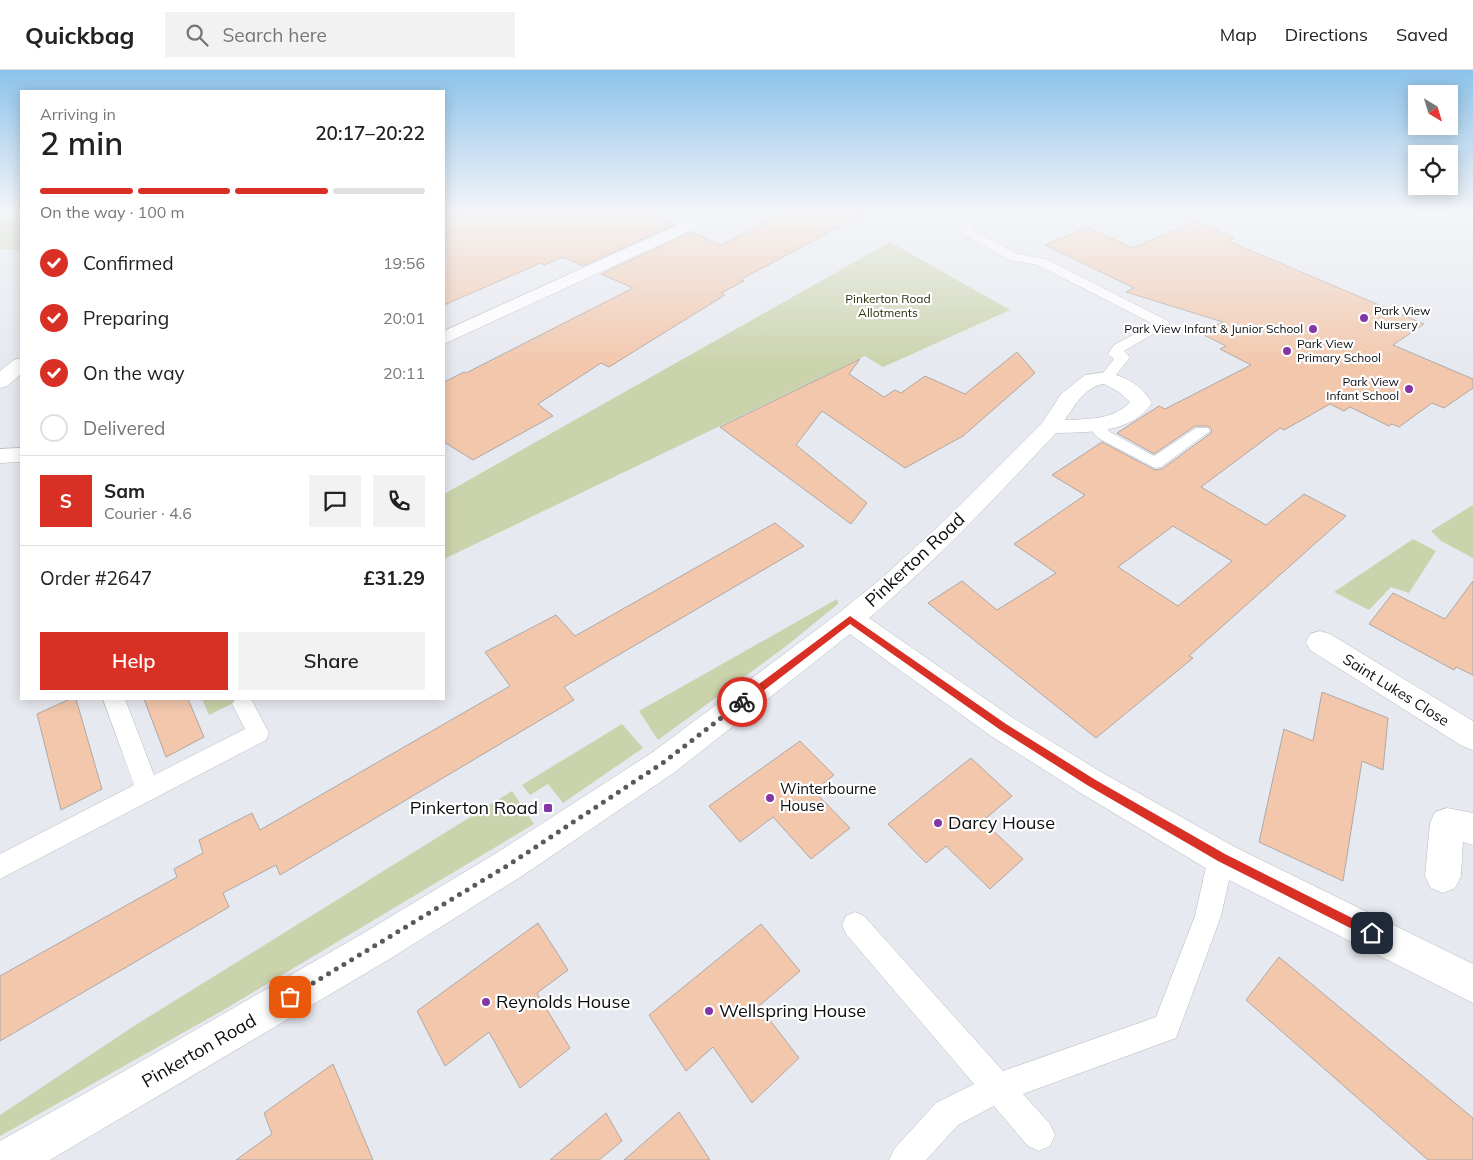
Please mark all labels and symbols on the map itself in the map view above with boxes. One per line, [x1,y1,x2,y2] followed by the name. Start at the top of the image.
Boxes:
[1408,85,1458,135] north arrow
[845,291,931,320] park label: Pinkerton Road Allotments
[1374,303,1431,332] place label: Park View Nursery
[1358,312,1370,324] marker: Park View Nursery
[1124,321,1303,336] place label: Park View Infant & Junior School
[1307,323,1319,335] marker: Park View Infant & Junior School
[1297,336,1381,365] place label: Park View Primary School
[1281,345,1293,357] marker: Park View Primary School
[1326,374,1400,403] place label: Park View Infant School
[1403,383,1415,395] marker: Park View Infant School
[860,507,969,612] street label: Pinkerton Road
[1340,649,1453,730] street label: Saint Lukes Close
[717,677,767,727] courier
[780,779,876,815] place label: Winterbourne House
[764,792,776,804] marker: Winterbourne House
[410,796,538,819] place label: Pinkerton Road
[542,802,554,814] marker: Pinkerton Road
[948,811,1055,834] place label: Darcy House
[932,817,944,829] marker: Darcy House
[1351,912,1393,954] pin
[269,976,311,1018] pin
[496,990,630,1013] place label: Reynolds House
[480,996,492,1008] marker: Reynolds House
[719,999,866,1022] place label: Wellspring House
[703,1005,715,1017] marker: Wellspring House
[137,1009,260,1093] street label: Pinkerton Road

